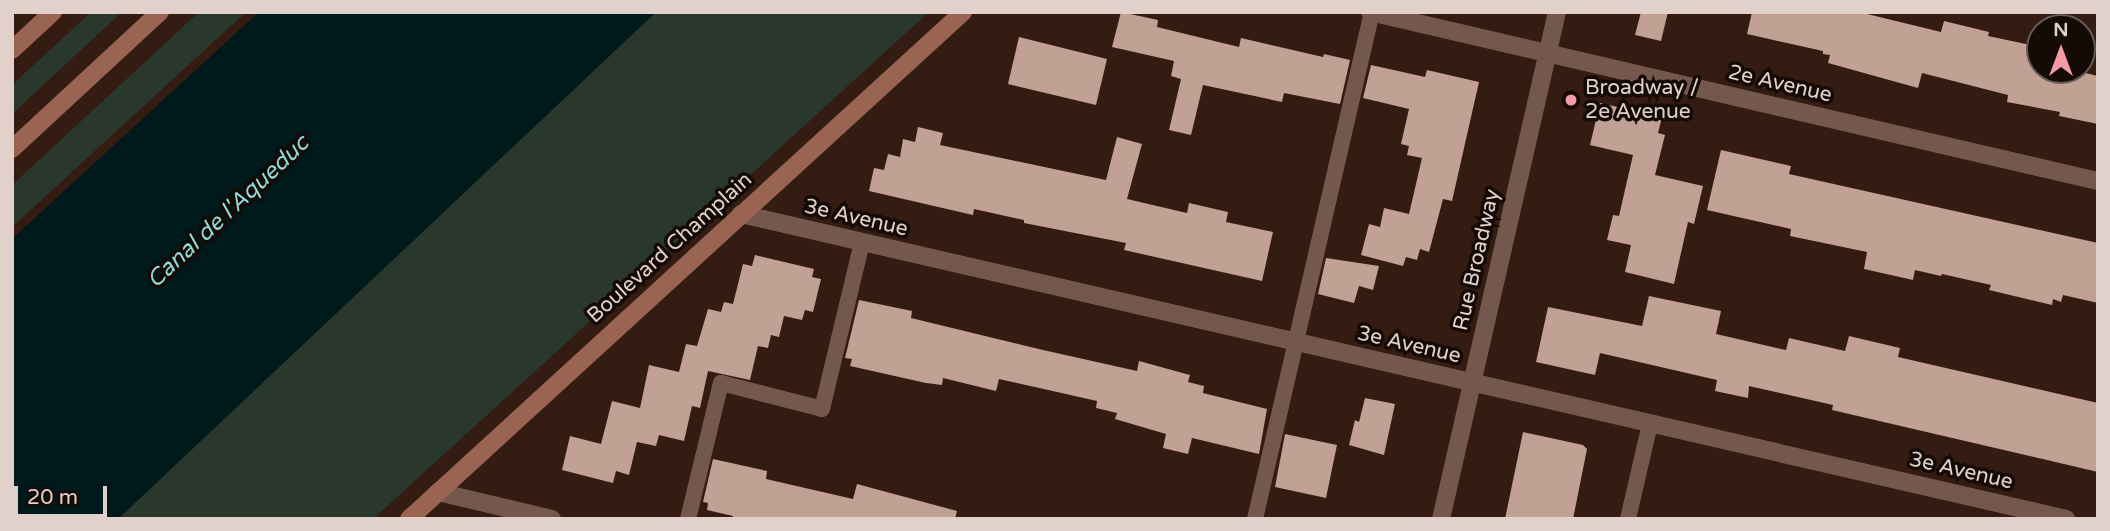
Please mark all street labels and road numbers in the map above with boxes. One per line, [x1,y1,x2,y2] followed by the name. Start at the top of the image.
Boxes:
[1726,60,1834,108] street label: 2e Avenue
[582,167,758,329] street label: Boulevard Champlain
[1448,187,1506,333] street label: Rue Broadway
[802,194,910,242] street label: 3e Avenue
[1355,321,1463,369] street label: 3e Avenue
[1907,447,2015,495] street label: 3e Avenue

